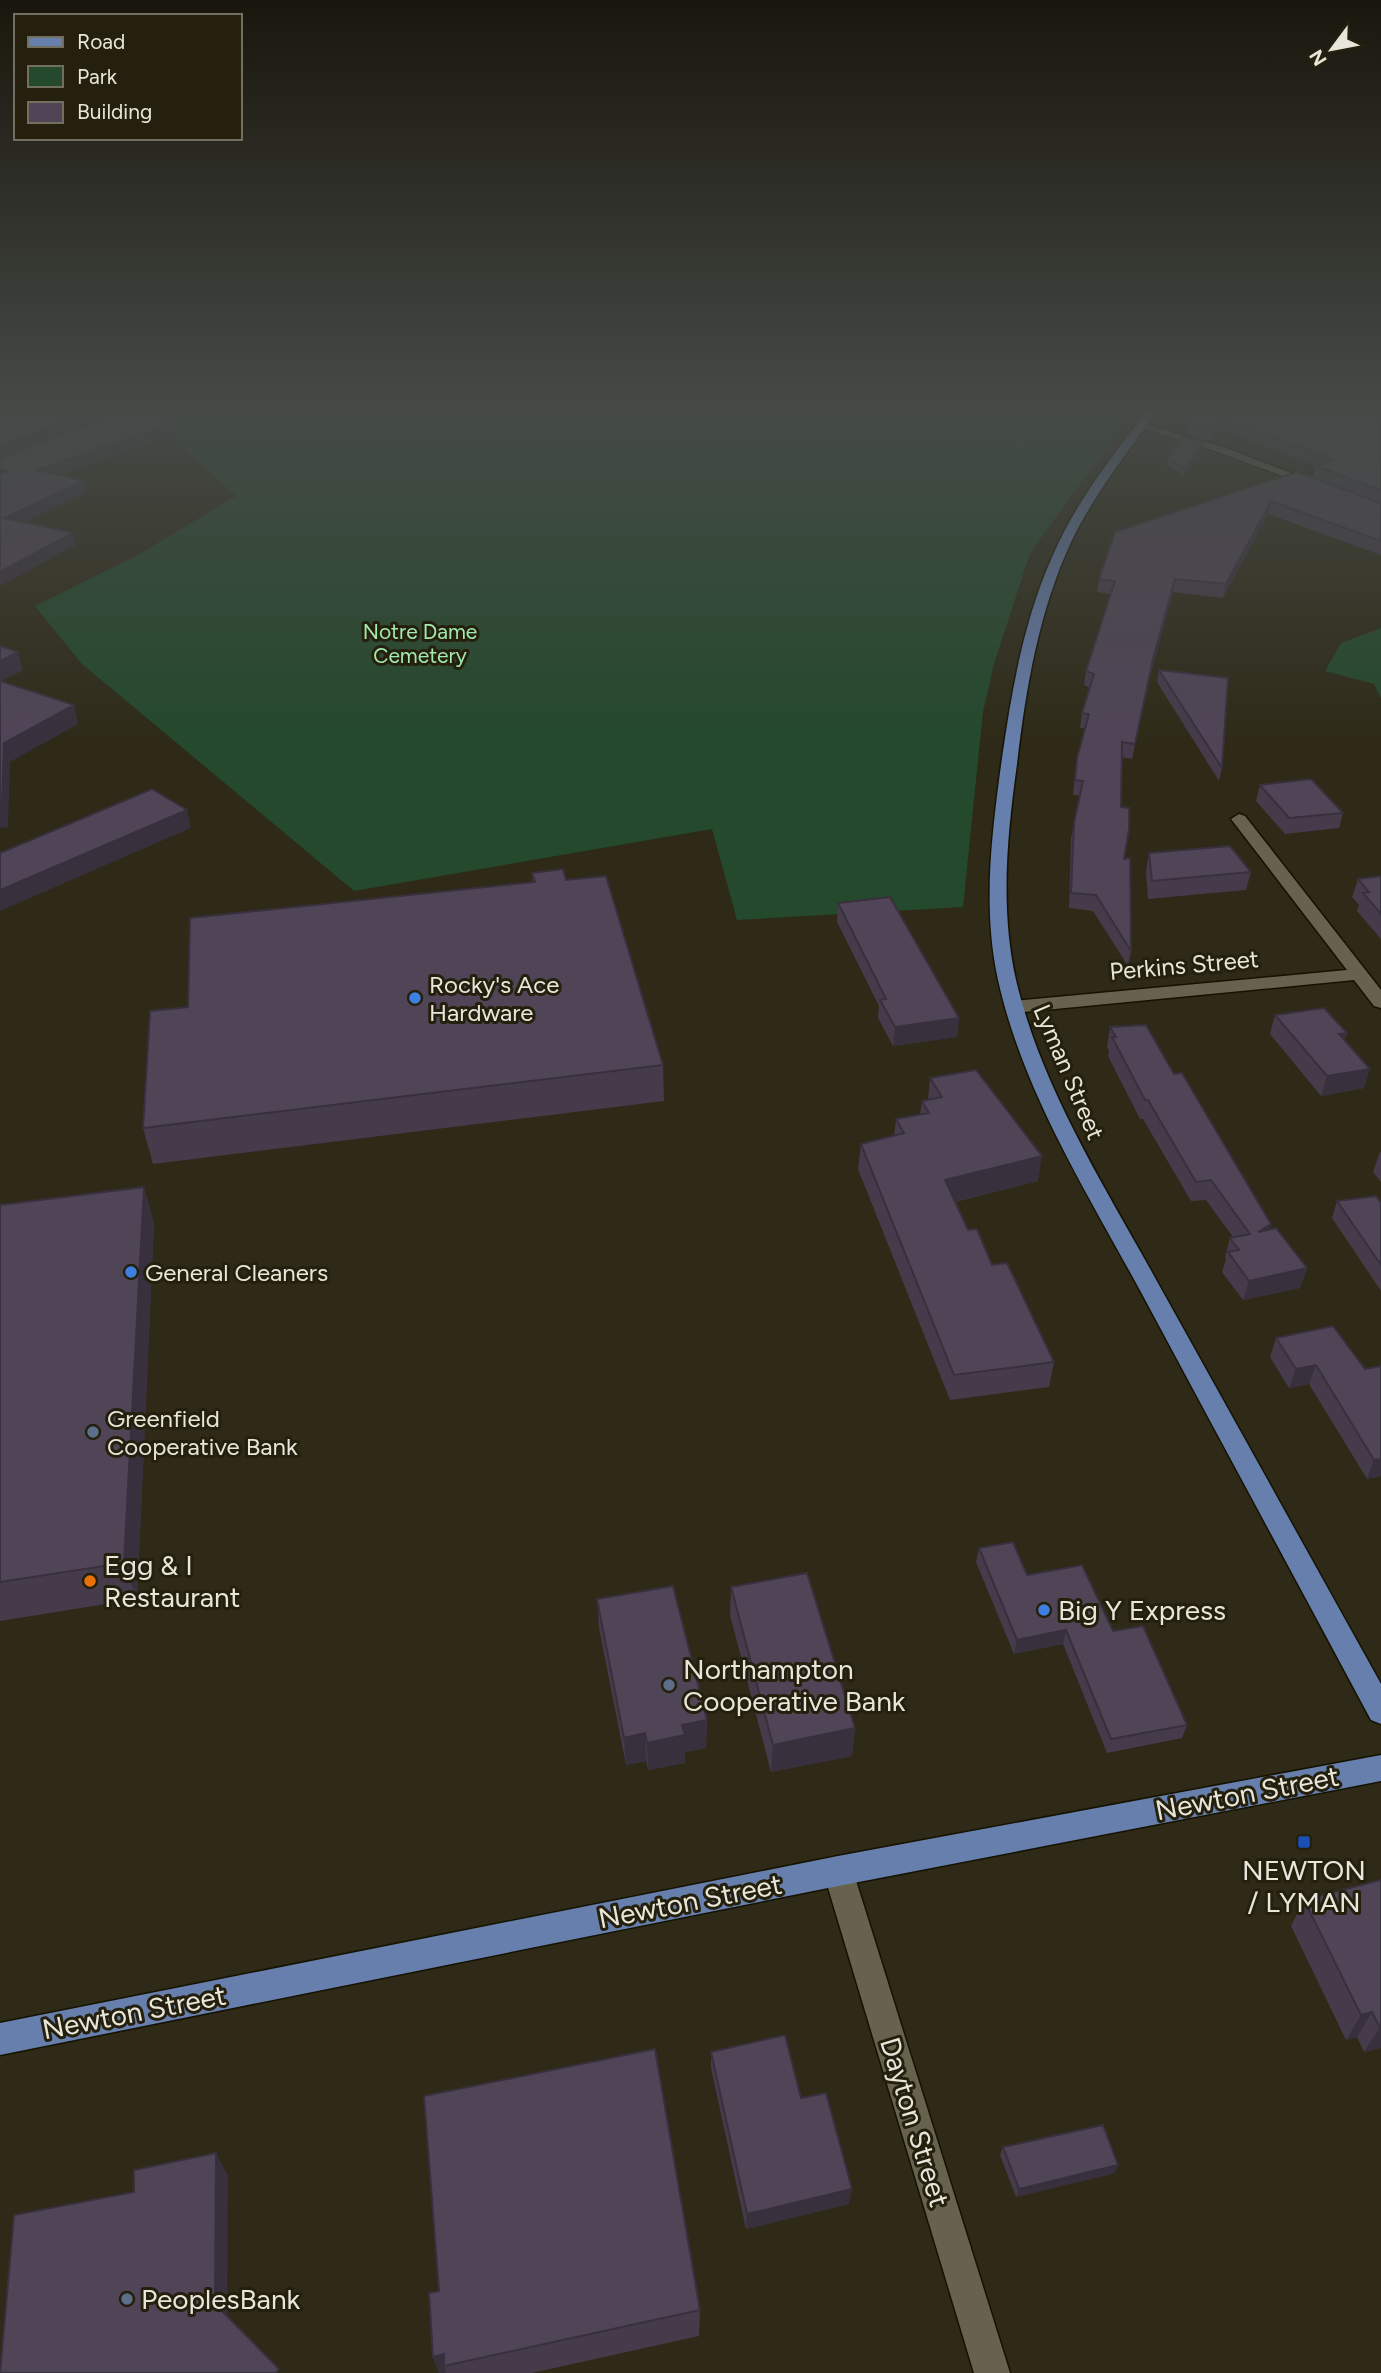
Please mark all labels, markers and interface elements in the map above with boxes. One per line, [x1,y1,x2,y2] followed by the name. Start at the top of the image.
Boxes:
[14,14,242,140] legend
[1297,14,1367,84] north arrow
[77,29,125,54] text: Road
[1304,45,1332,70] text: N
[77,64,118,89] text: Park
[77,99,152,124] text: Building
[363,619,477,668] park label: Notre Dame Cemetery
[1108,944,1260,986] street label: Perkins Street
[429,970,559,1027] place label: Rocky's Ace Hardware
[407,990,423,1006] marker: Rocky's Ace Hardware
[1027,1000,1111,1144] street label: Lyman Street
[145,1258,328,1287] place label: General Cleaners
[123,1264,139,1280] marker: General Cleaners
[107,1404,298,1461] place label: Greenfield Cooperative Bank
[85,1424,101,1440] marker: Greenfield Cooperative Bank
[104,1548,240,1614] place label: Egg & I Restaurant
[82,1573,98,1589] marker: Egg & I Restaurant
[1058,1593,1226,1627] place label: Big Y Express
[1036,1602,1052,1618] marker: Big Y Express
[683,1652,906,1718] place label: Northampton Cooperative Bank
[661,1677,677,1693] marker: Northampton Cooperative Bank
[1152,1759,1342,1827] street label: Newton Street
[1296,1834,1312,1850] marker: NEWTON / LYMAN
[1242,1853,1366,1919] place label: NEWTON / LYMAN
[595,1867,785,1935] street label: Newton Street
[39,1978,229,2046] street label: Newton Street
[873,2033,957,2211] street label: Dayton Street
[141,2282,301,2316] place label: PeoplesBank
[119,2291,135,2307] marker: PeoplesBank

